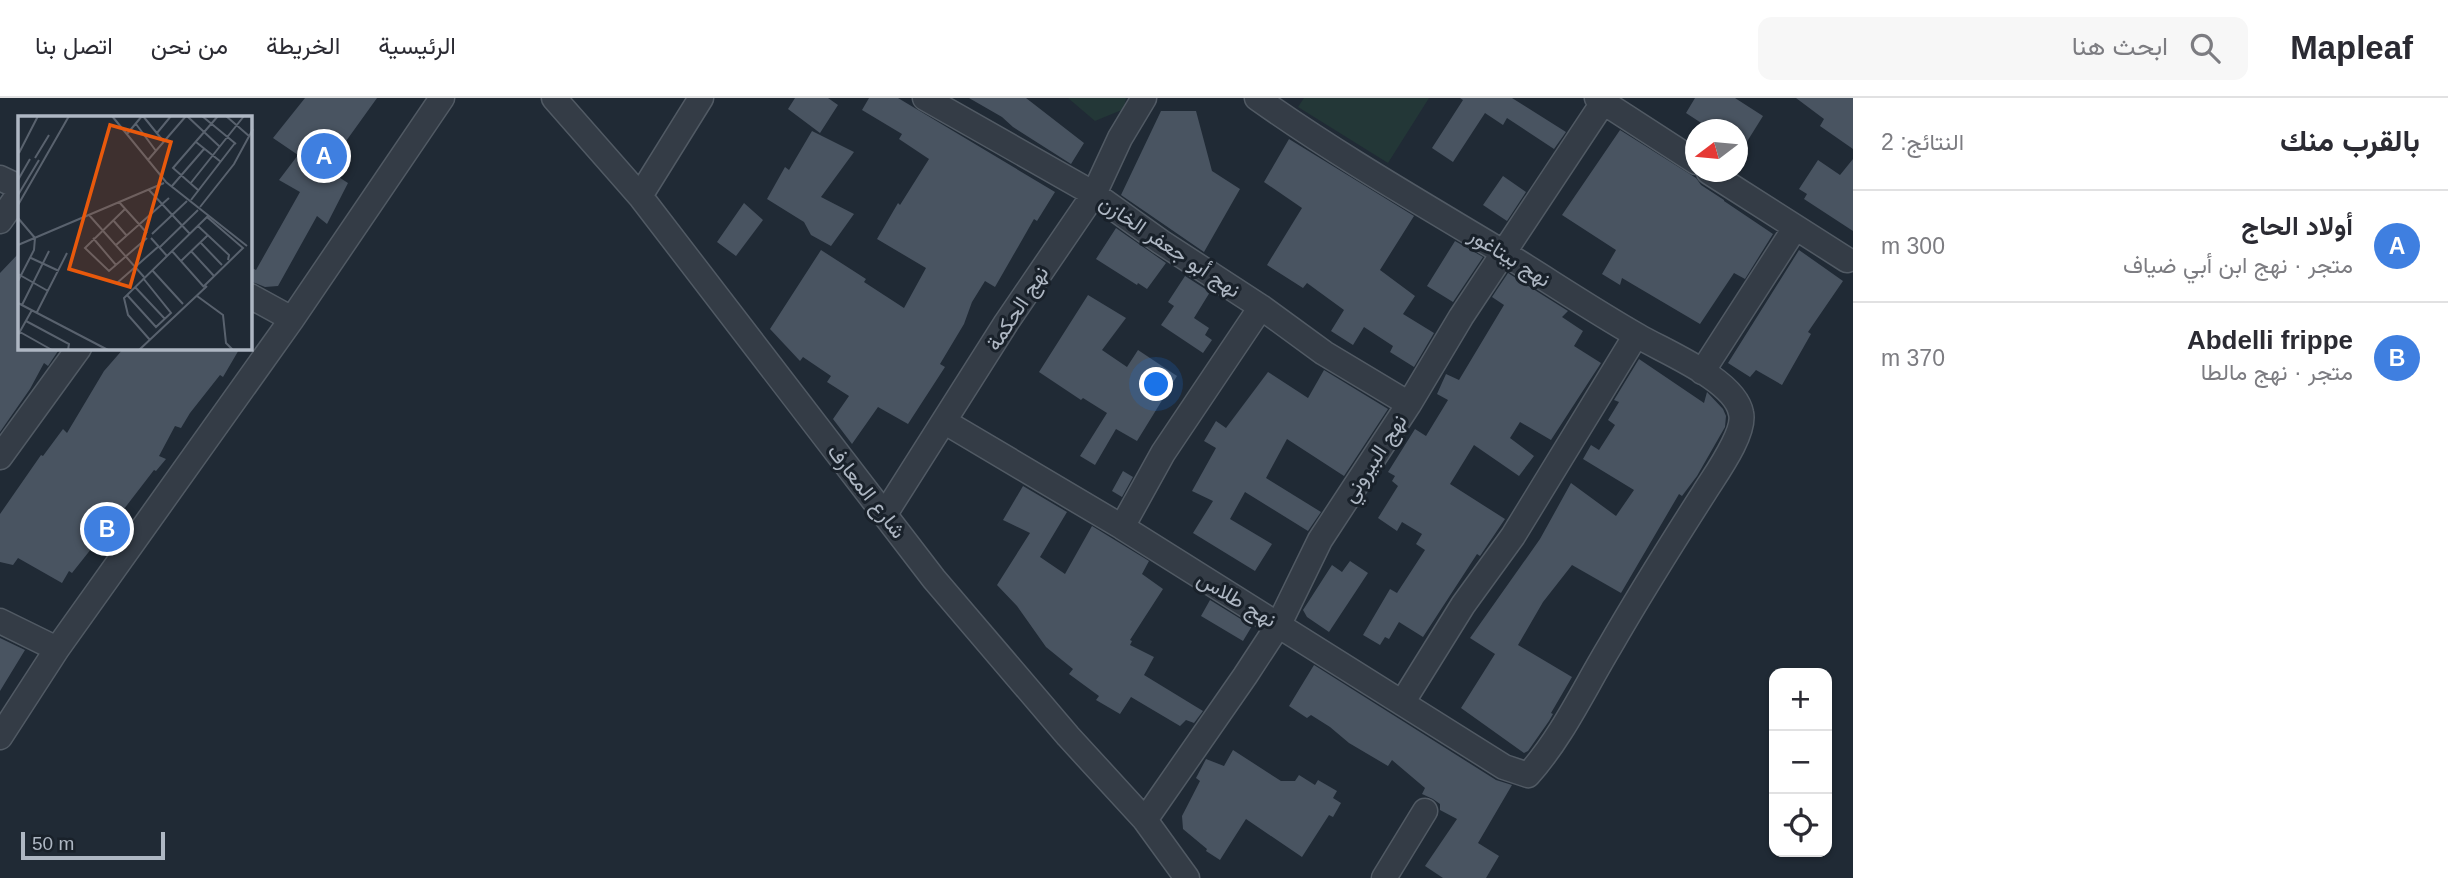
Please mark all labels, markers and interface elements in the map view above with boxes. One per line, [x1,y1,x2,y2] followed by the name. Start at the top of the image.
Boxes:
[1758,17,2248,80] search box
[2186,29,2224,67] icon: search
[2290,29,2413,66] text: Mapleaf
[2072,31,2168,61] text: ابحث هنا
[35,32,113,59] text: اتصل بنا
[151,32,228,59] text: من نحن
[266,32,340,59] text: الخريطة
[378,32,456,59] text: الرئيسية
[18,116,252,350] inset map
[1685,119,1748,182] north arrow
[2280,124,2420,157] text: بالقرب منك
[1881,129,1964,155] text: النتائج: 2
[301,130,347,182] pin: A
[1094,190,1245,304] street label: نهج أبو جعفر الخازن
[2241,211,2353,241] text: أولاد الحاج
[1463,222,1555,294] street label: نهج بيتاغور
[1881,233,1945,259] text: 300 m
[2389,233,2405,259] text: A
[2123,252,2353,278] text: متجر · نهج ابن أبي ضياف
[981,262,1055,356] street label: نهج الحكمة
[2187,325,2353,355] text: Abdelli frippe
[1881,345,1945,371] text: 370 m
[2389,345,2405,371] text: B
[2201,359,2353,385] text: متجر · نهج مالطا
[1139,367,1173,401] your location
[1337,410,1416,509] street label: نهج البيروني
[821,440,911,544] street label: شارع المعارف
[84,503,130,555] pin: B
[1192,567,1281,634] street label: نهج طلاس
[1769,668,1832,857] map controls
[1769,668,1832,731] button: +
[1769,731,1832,794] button: −
[1769,794,1832,857] button: locate
[21,829,164,861] scale bar
[32,833,74,854] text: 50 m

